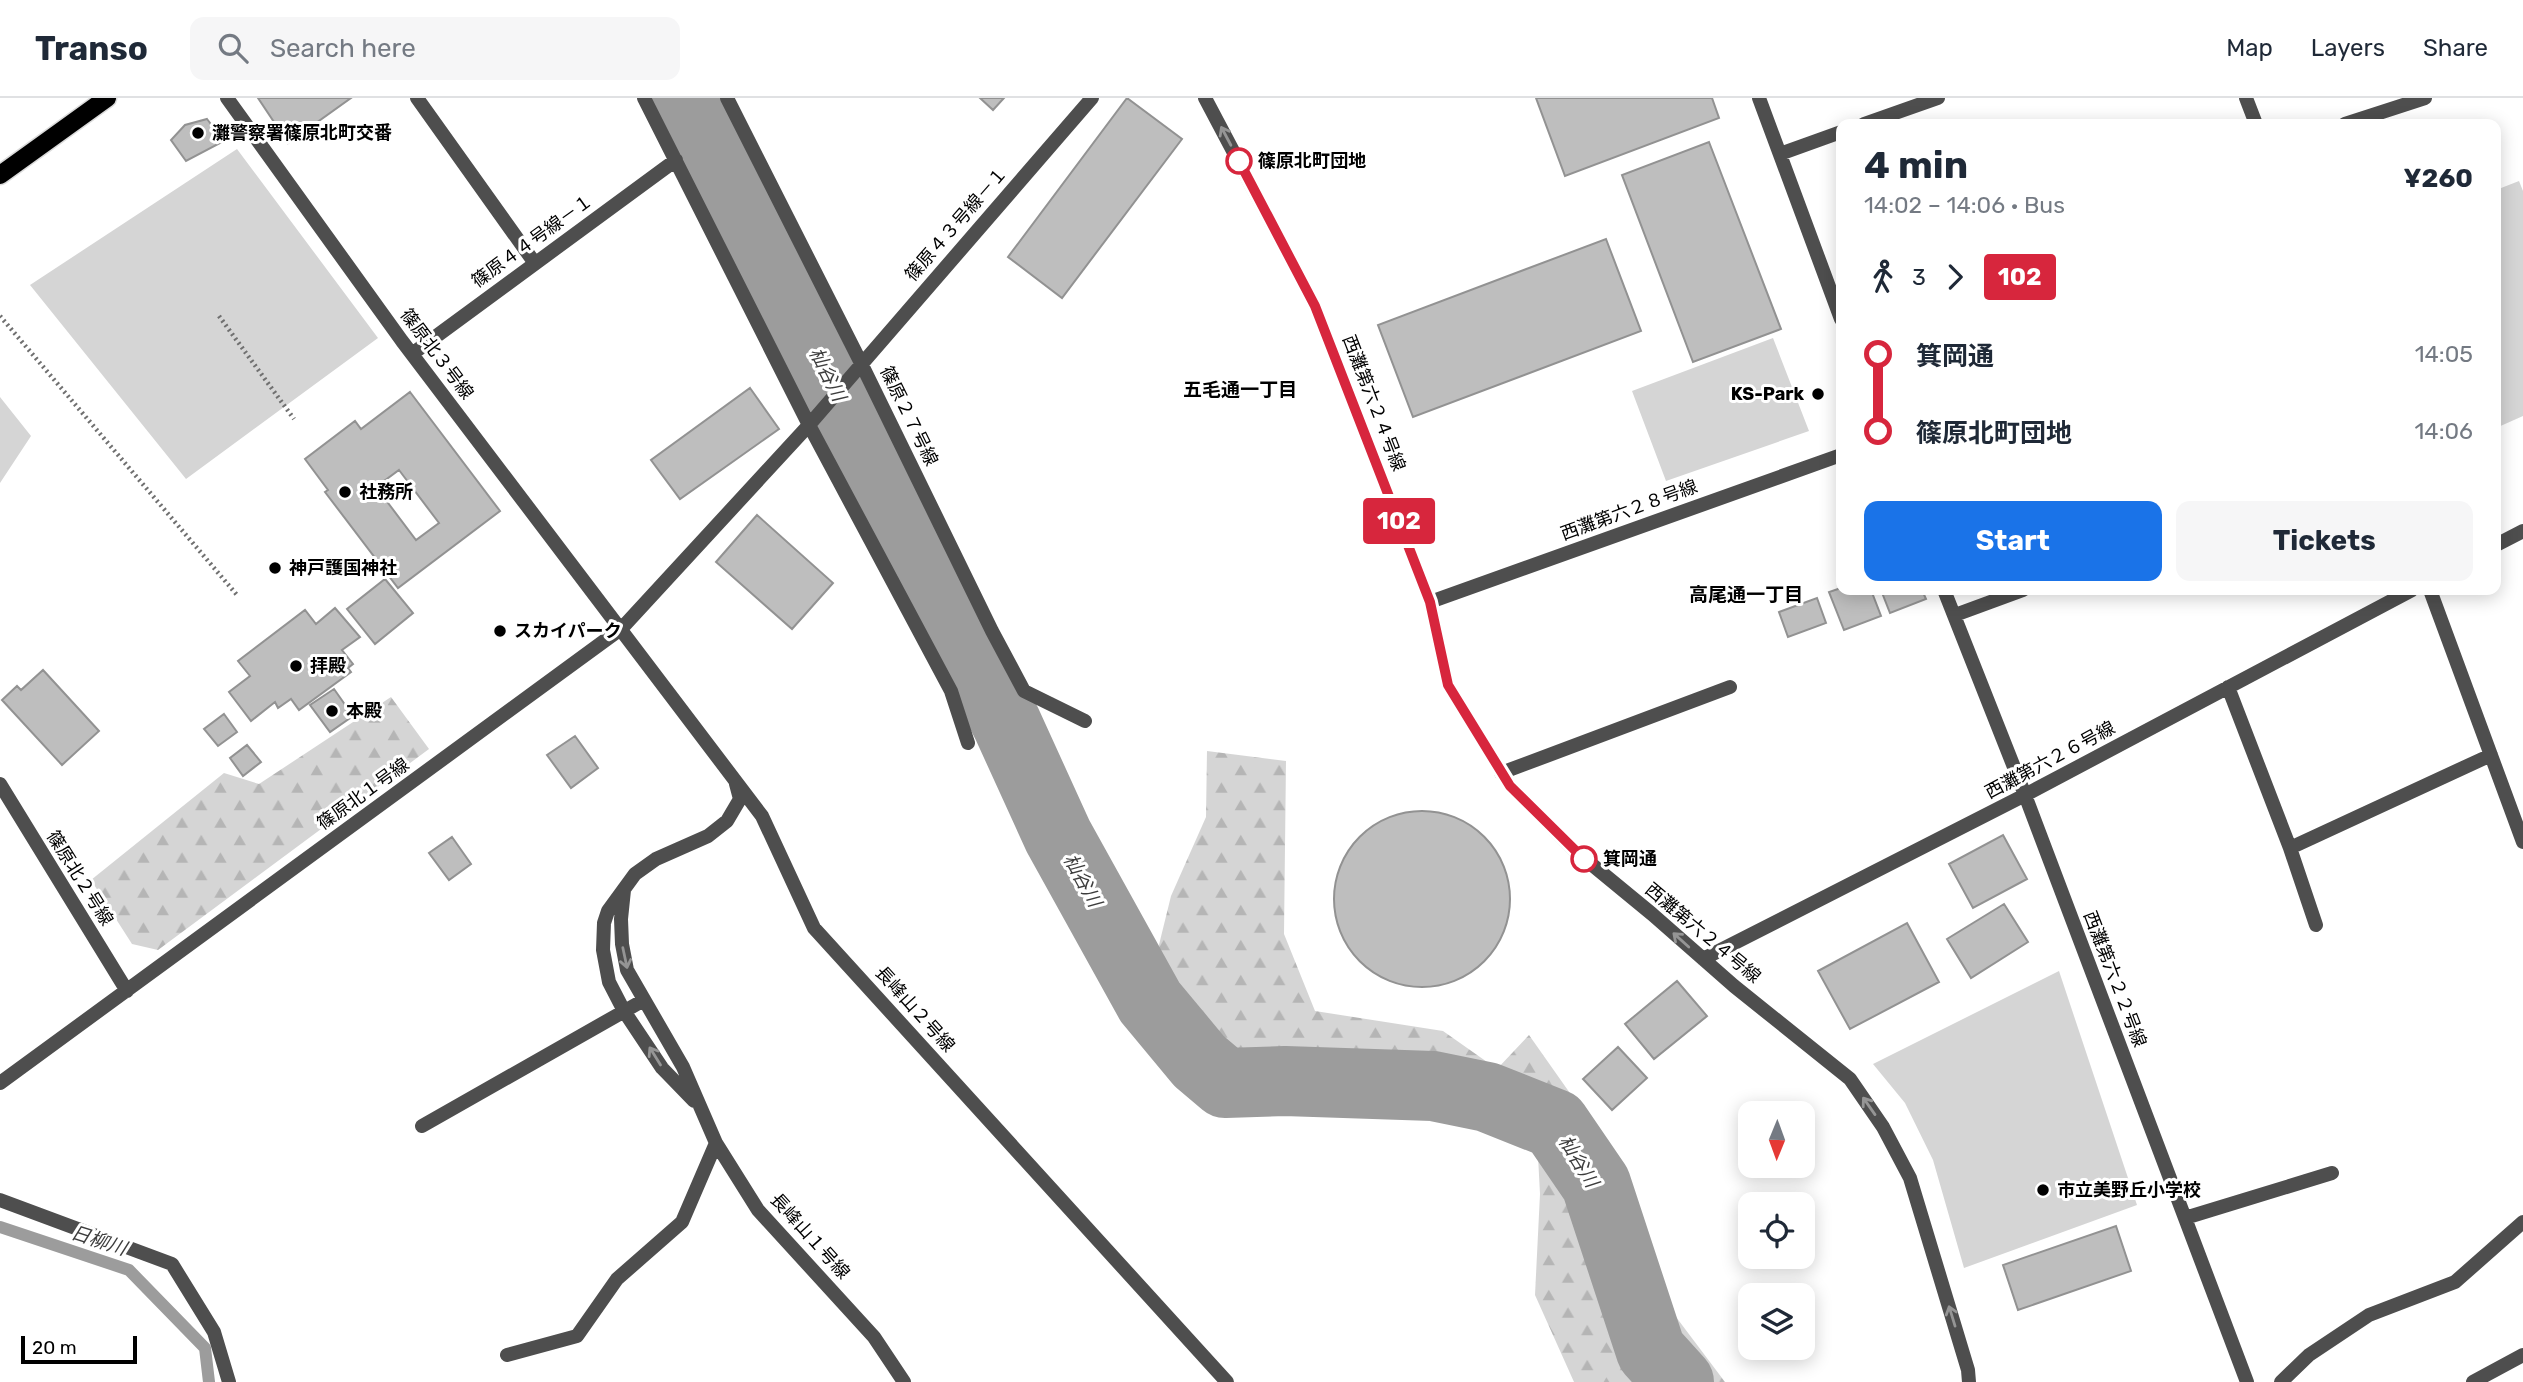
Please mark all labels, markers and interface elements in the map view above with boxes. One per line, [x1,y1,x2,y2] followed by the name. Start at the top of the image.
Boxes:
[190,17,680,80] search box
[35,29,148,68] text: Transo
[214,29,252,67] icon: search
[270,33,416,64] text: Search here
[2226,34,2273,62] text: Map
[2311,34,2385,62] text: Layers
[2423,34,2488,62] text: Share
[212,122,392,144] place label: 灘警察署篠原北町交番
[190,125,206,141] marker: 灘警察署篠原北町交番
[1218,127,1232,147] one-way arrow
[1864,142,1968,188] text: 4 min
[1226,148,1252,174] marker: 篠原北町団地
[1258,150,1366,172] place label: 篠原北町団地
[900,162,1012,286] street label: 篠原４３号線－１
[2404,163,2473,194] text: ¥260
[467,190,597,292] street label: 篠原４４号線－１
[1864,191,2065,219] text: 14:02 – 14:06 · Bus
[1864,258,1902,296] icon: walk
[1936,258,1974,296] icon: forward
[1912,263,1926,291] text: 3
[1998,263,2042,291] text: 102
[396,304,478,404] street label: 篠原北３号線
[1338,332,1410,474] street label: 西灘第六２４号線
[2415,340,2473,368] text: 14:05
[1916,341,1994,372] text: 箕岡通
[804,344,852,407] water label: 杣谷川
[875,363,943,469] street label: 篠原２７号線
[1183,378,1297,401] district label: 五毛通一丁目
[1731,383,1804,405] place label: KS-Park
[1810,386,1826,402] marker: KS-Park
[2415,417,2473,445] text: 14:06
[1916,418,2072,449] text: 篠原北町団地
[1558,475,1700,545] street label: 西灘第六２８号線
[359,481,413,503] place label: 社務所
[337,484,353,500] marker: 社務所
[1359,498,1439,544] line badge: 102
[1864,501,2162,581] button: Start
[2176,501,2473,581] button: Tickets
[1377,507,1421,535] text: 102
[289,557,397,579] place label: 神戸護国神社
[267,560,283,576] marker: 神戸護国神社
[1689,583,1803,606] district label: 高尾通一丁目
[514,620,622,642] place label: スカイパーク
[492,623,508,639] marker: スカイパーク
[310,655,346,677] place label: 拝殿
[288,658,304,674] marker: 拝殿
[346,700,382,722] place label: 本殿
[324,703,340,719] marker: 本殿
[1981,716,2119,804] street label: 西灘第六２６号線
[313,753,413,835] street label: 篠原北１号線
[42,826,118,930] street label: 篠原北２号線
[1571,846,1597,872] marker: 箕岡通
[1603,848,1657,870] place label: 箕岡通
[1059,850,1107,912] water label: 杣谷川
[1641,878,1765,988] street label: 西灘第六２４号線
[2079,908,2151,1050] street label: 西灘第六２２号線
[1672,932,1690,948] one-way arrow
[618,946,632,969] one-way arrow
[871,962,959,1056] street label: 長峰山２号線
[647,1047,661,1067] one-way arrow
[1862,1097,1876,1116] one-way arrow
[1738,1101,1815,1178] north arrow
[1738,1101,1815,1360] map controls
[1554,1131,1604,1193] water label: 杣谷川
[2057,1179,2201,1201] place label: 市立美野丘小学校
[2035,1182,2051,1198] marker: 市立美野丘小学校
[766,1189,854,1283] street label: 長峰山１号線
[1738,1192,1815,1269] button: locate
[68,1221,131,1261] water label: 日柳川
[1738,1283,1815,1360] button: layers
[1945,1305,1958,1327] one-way arrow
[21,1333,136,1365] scale bar
[32,1336,77,1359] text: 20 m

